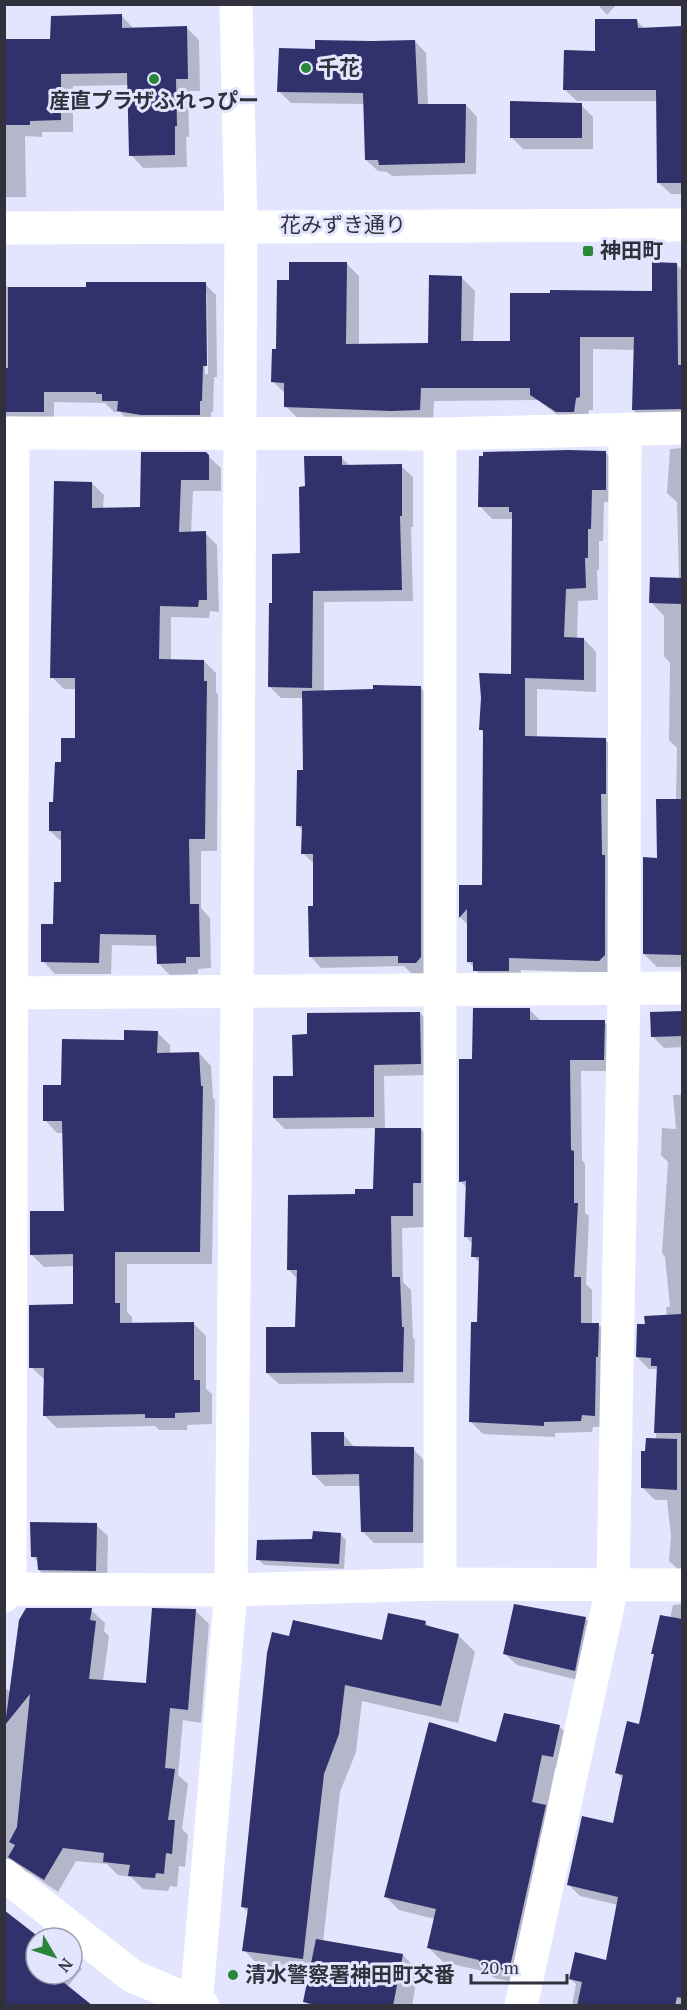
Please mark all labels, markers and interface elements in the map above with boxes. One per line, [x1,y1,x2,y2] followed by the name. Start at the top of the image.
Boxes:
[318,53,360,81] place label: 千花
[299,61,313,75] marker: 千花
[147,72,161,86] marker: 産直プラザふれっぴー
[49,86,259,114] place label: 産直プラザふれっぴー
[280,210,406,238] street label: 花みずき通り
[600,236,663,264] place label: 神田町
[581,244,595,258] marker: 神田町
[24,1926,84,1986] north arrow
[471,1947,567,1985] scale bar
[53,1954,78,1977] text: N
[480,1955,520,1979] text: 20 m
[245,1960,455,1988] place label: 清水警察署神田町交番
[226,1968,240,1982] marker: 清水警察署神田町交番

